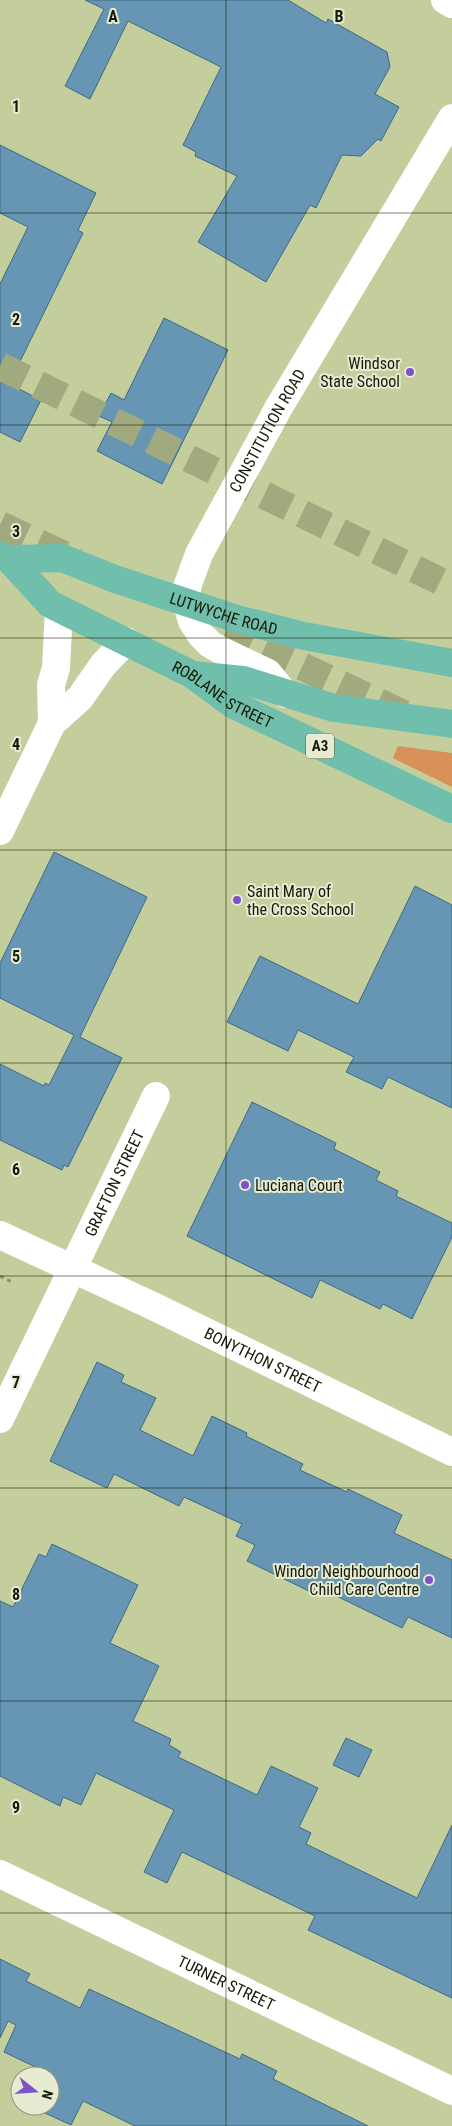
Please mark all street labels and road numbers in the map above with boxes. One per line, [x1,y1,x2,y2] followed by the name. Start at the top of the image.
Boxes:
[225,366,309,495] street label: CONSTITUTION ROAD
[167,588,280,638] street label: LUTWYCHE ROAD
[169,657,276,732] street label: ROBLANE STREET
[306,734,334,758] road number: A3
[80,1127,148,1239] street label: GRAFTON STREET
[201,1323,324,1396] street label: BONYTHON STREET
[175,1951,278,2014] street label: TURNER STREET

